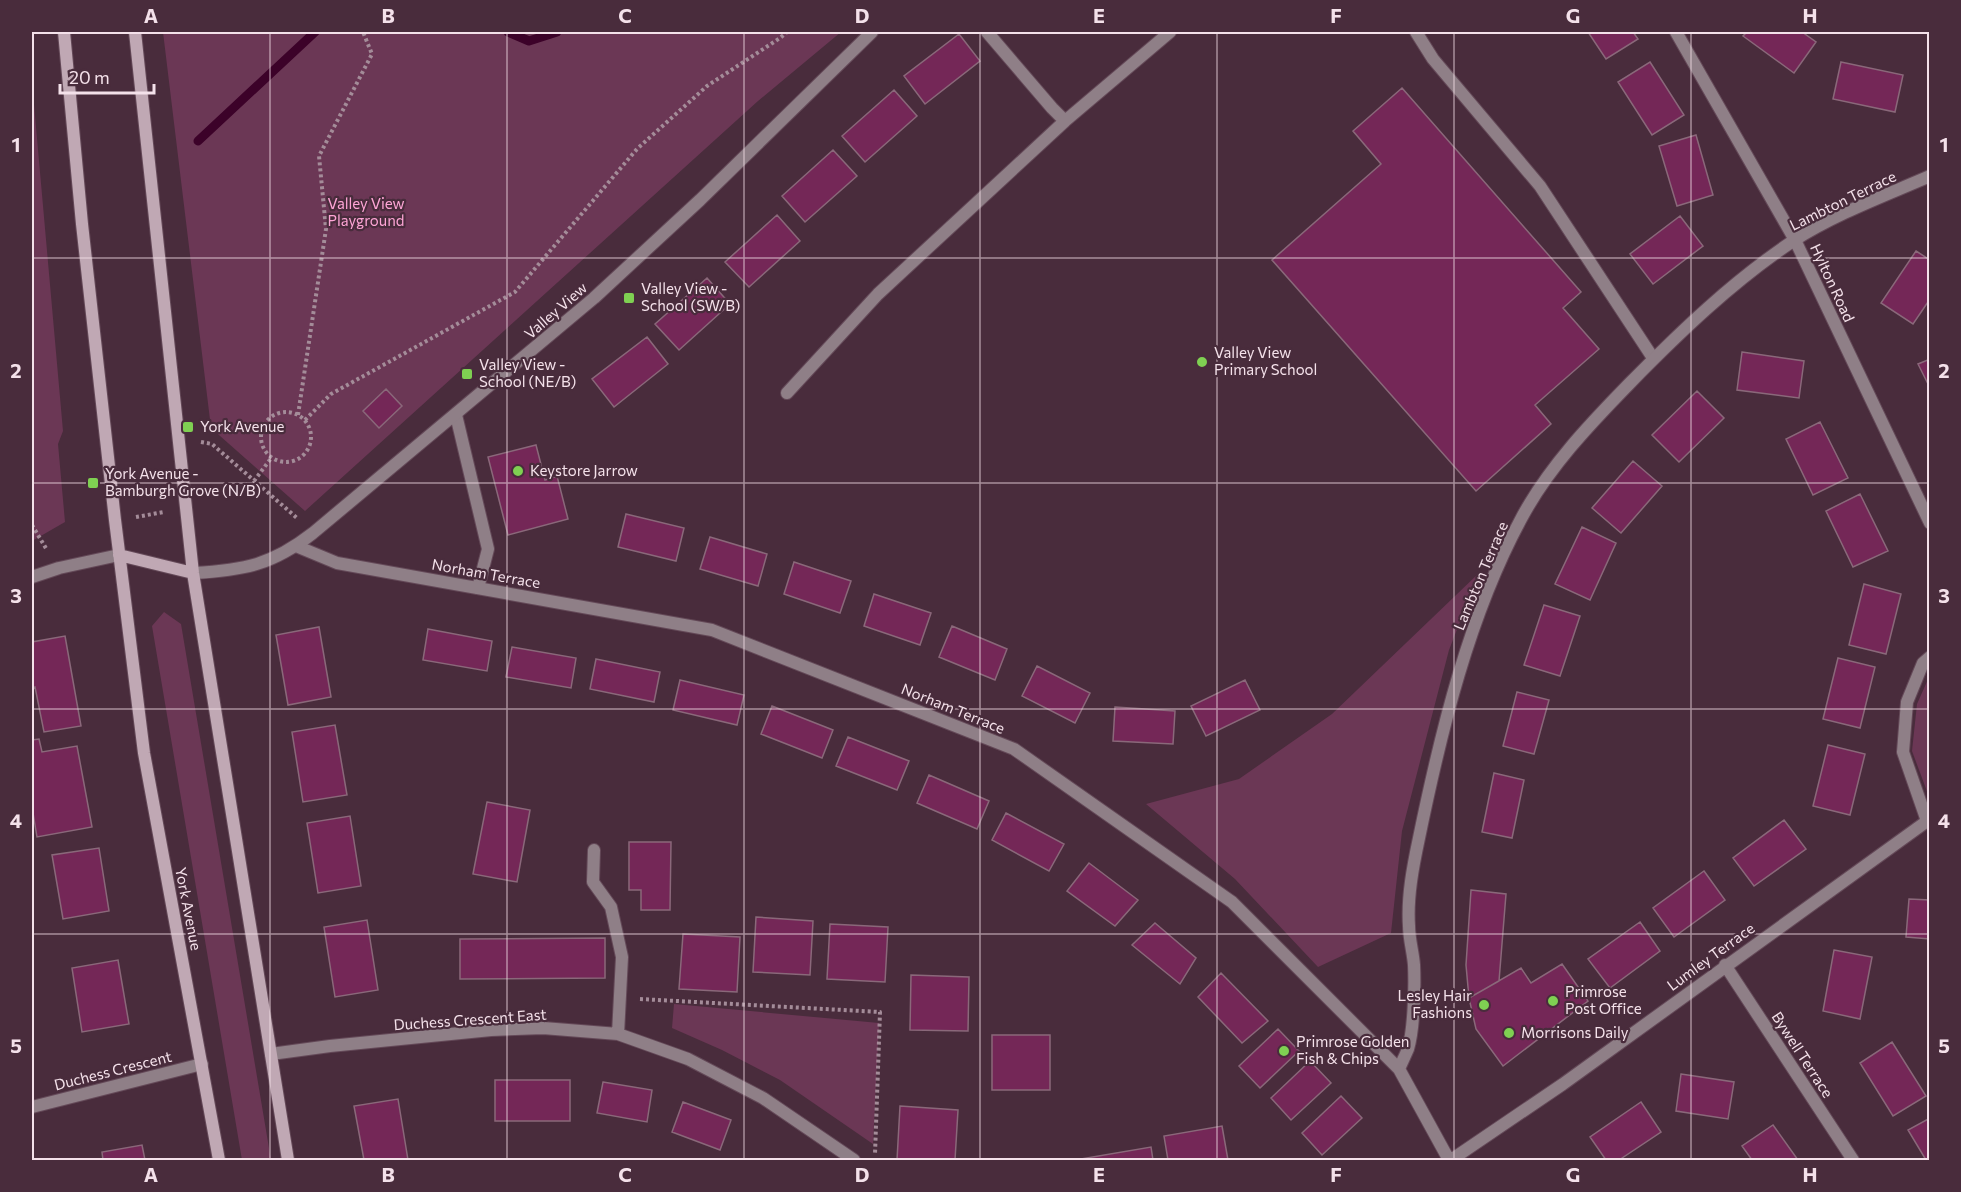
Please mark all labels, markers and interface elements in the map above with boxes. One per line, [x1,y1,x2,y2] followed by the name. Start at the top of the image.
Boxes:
[144,3,158,27] text: A
[381,3,395,27] text: B
[618,3,632,27] text: C
[855,3,869,27] text: D
[1093,3,1105,27] text: E
[1330,3,1342,27] text: F
[1566,3,1580,27] text: G
[1803,3,1818,27] text: H
[60,57,154,95] scale bar
[69,66,110,88] text: 20 m
[11,132,21,156] text: 1
[1939,132,1949,156] text: 1
[1786,167,1899,234] street label: Lambton Terrace
[327,194,405,229] park label: Valley View Playground
[1807,241,1859,325] street label: Hylton Road
[520,278,590,342] street label: Valley View
[641,279,740,314] place label: Valley View - School (SW/B)
[622,291,636,305] marker: Valley View - School (SW/B)
[1214,343,1317,378] place label: Valley View Primary School
[479,355,576,390] place label: Valley View - School (NE/B)
[1195,355,1209,369] marker: Valley View Primary School
[10,358,22,382] text: 2
[1938,358,1950,382] text: 2
[460,367,474,381] marker: Valley View - School (NE/B)
[200,417,284,435] place label: York Avenue
[181,420,195,434] marker: York Avenue
[530,461,638,479] place label: Keystore Jarrow
[105,464,261,499] place label: York Avenue - Bamburgh Grove (N/B)
[511,464,525,478] marker: Keystore Jarrow
[86,476,100,490] marker: York Avenue - Bamburgh Grove (N/B)
[1449,519,1511,633] street label: Lambton Terrace
[430,555,542,591] street label: Norham Terrace
[10,583,22,607] text: 3
[1938,583,1950,607] text: 3
[899,679,1008,737] street label: Norham Terrace
[10,808,22,832] text: 4
[1938,808,1950,832] text: 4
[172,866,206,952] street label: York Avenue
[1663,918,1758,994] street label: Lumley Terrace
[1565,982,1642,1017] place label: Primrose Post Office
[1398,986,1472,1021] place label: Lesley Hair Fashions
[1546,994,1560,1008] marker: Primrose Post Office
[1477,998,1491,1012] marker: Lesley Hair Fashions
[393,1005,547,1033] street label: Duchess Crescent East
[1768,1008,1837,1101] street label: Bywell Terrace
[1521,1023,1629,1041] place label: Morrisons Daily
[1502,1026,1516,1040] marker: Morrisons Daily
[1296,1032,1409,1067] place label: Primrose Golden Fish & Chips
[10,1033,22,1057] text: 5
[1938,1033,1950,1057] text: 5
[1277,1044,1291,1058] marker: Primrose Golden Fish & Chips
[52,1047,173,1093] street label: Duchess Crescent
[144,1162,158,1186] text: A
[381,1162,395,1186] text: B
[618,1162,632,1186] text: C
[855,1162,869,1186] text: D
[1093,1162,1105,1186] text: E
[1330,1162,1342,1186] text: F
[1566,1162,1580,1186] text: G
[1803,1162,1818,1186] text: H

